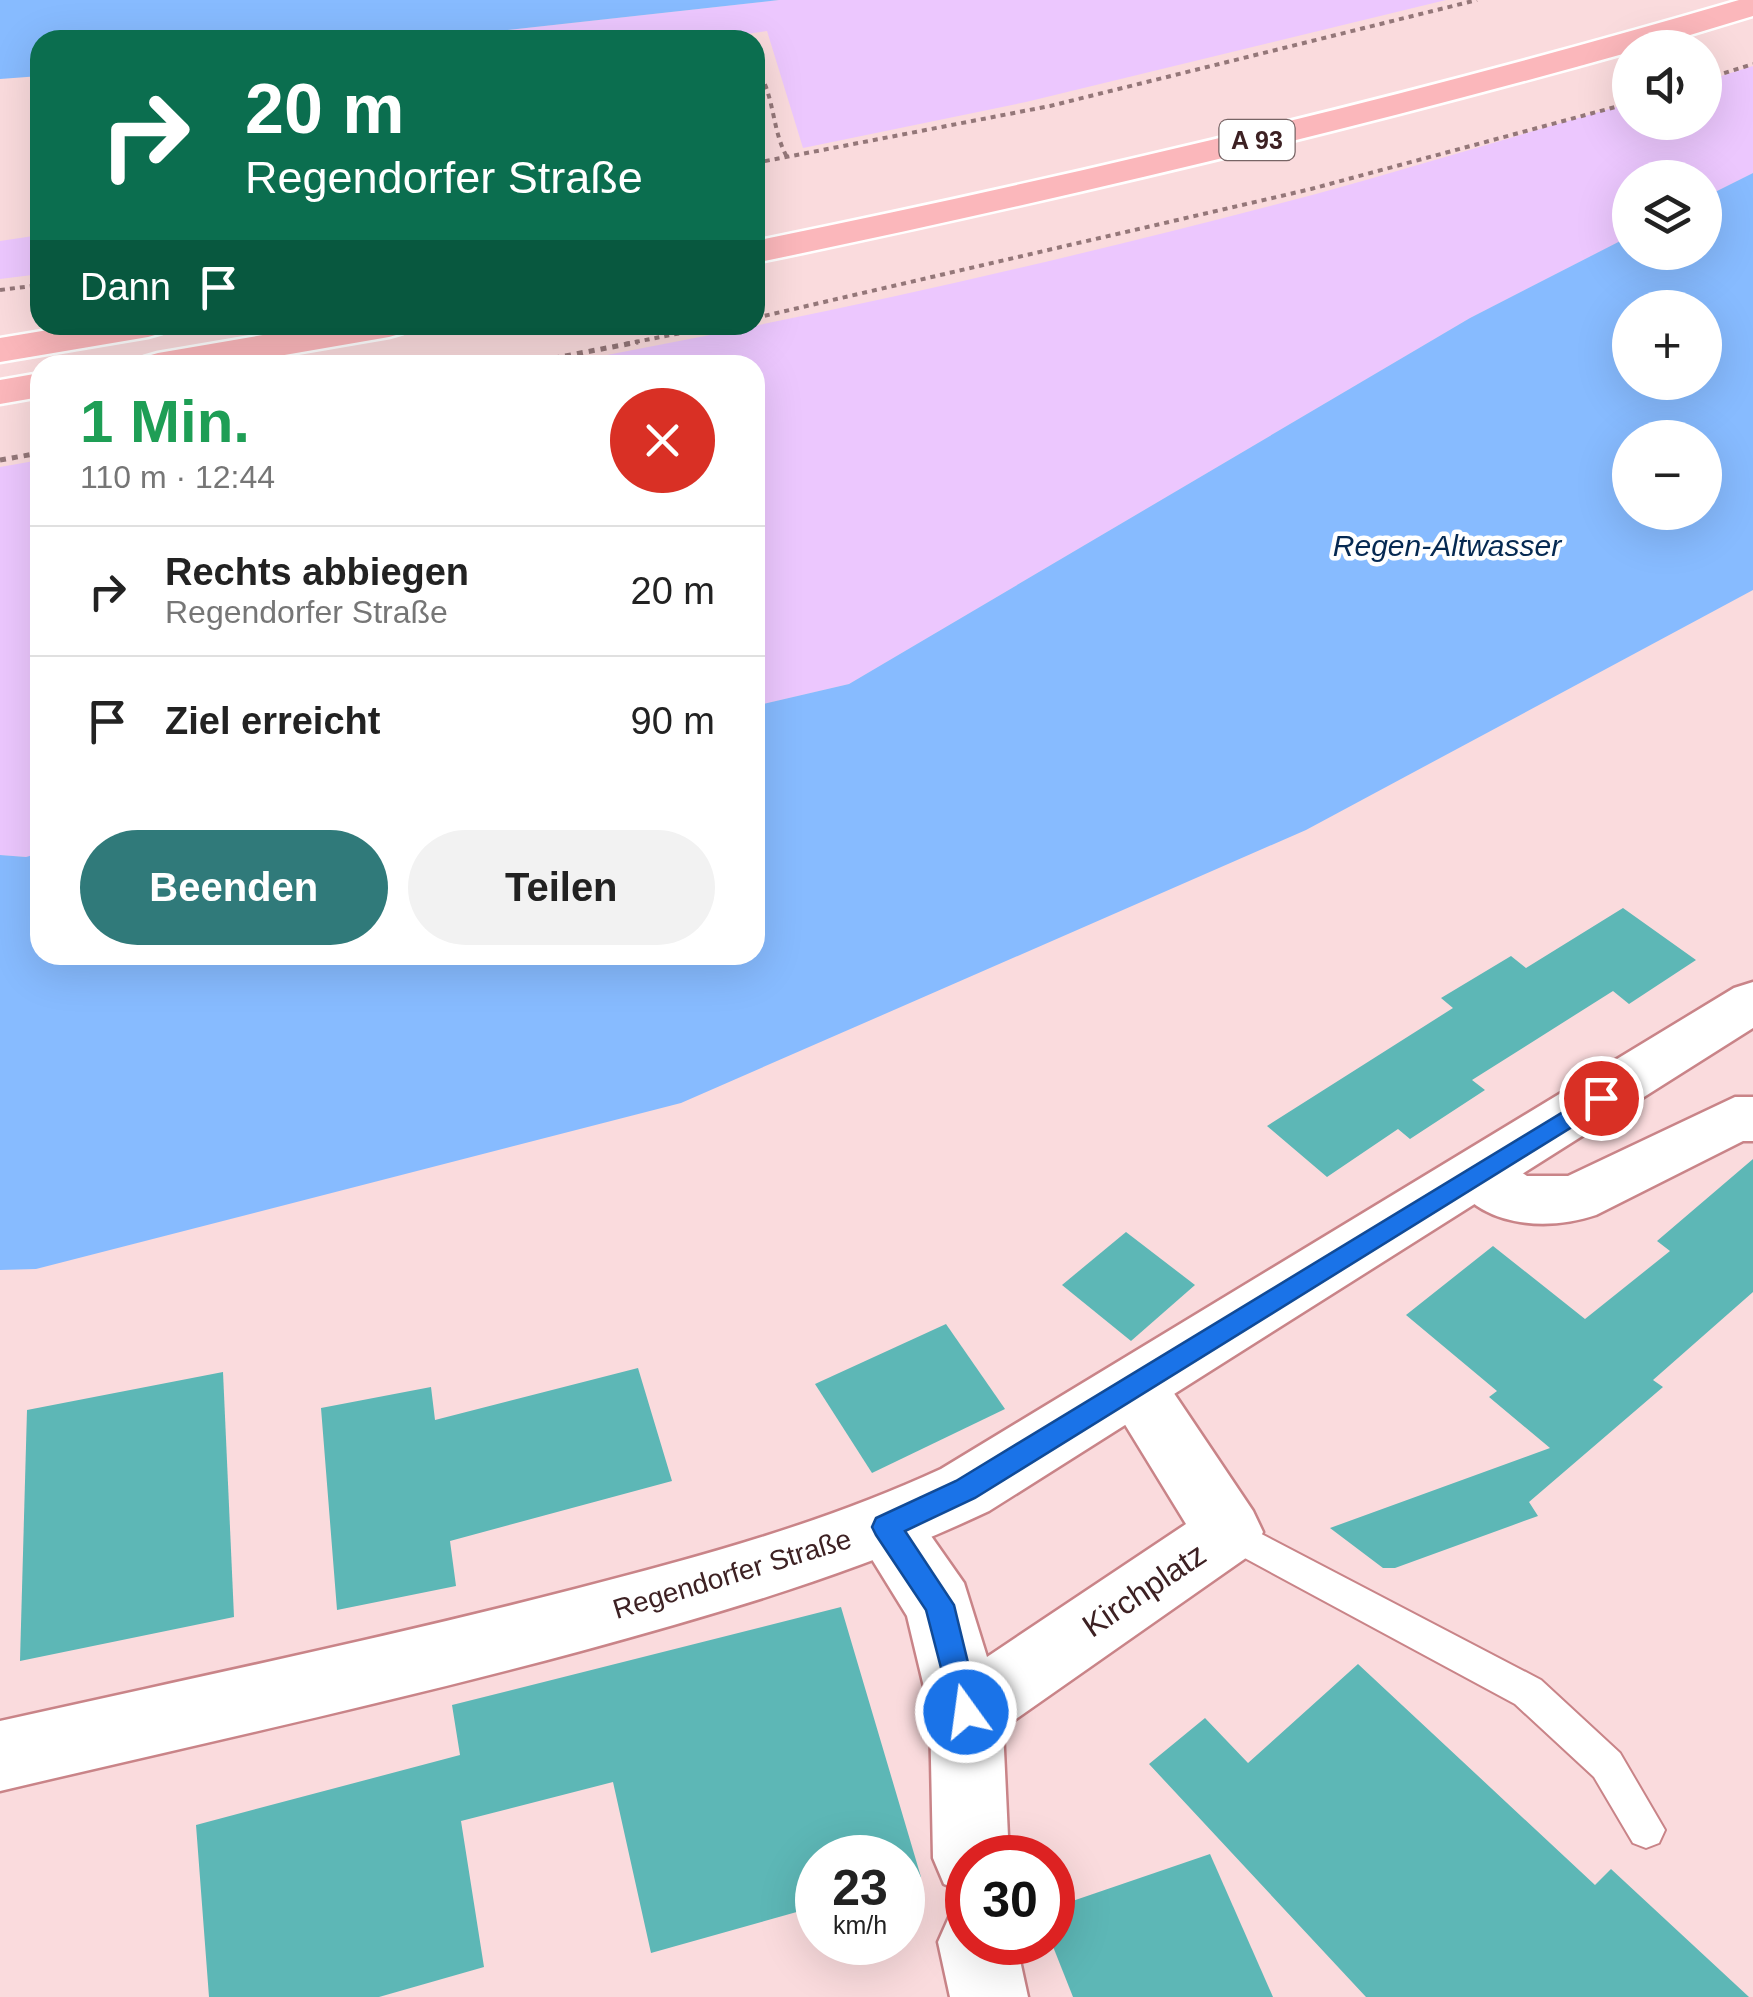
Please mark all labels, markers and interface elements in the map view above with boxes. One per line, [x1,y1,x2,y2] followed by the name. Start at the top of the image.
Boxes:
[1612,30,1722,530] map controls
[1612,30,1722,140] button: sound
[80,70,210,200] icon: right
[245,70,405,148] text: 20 m
[1220,120,1294,160] road number: A 93
[245,152,643,203] text: Regendorfer Straße
[1612,160,1722,270] button: layers
[191,260,246,315] icon: arrive
[80,266,171,308] text: Dann
[1612,290,1722,400] button: +
[80,388,250,455] text: 1 Min.
[610,388,715,493] button: close
[1612,420,1722,530] button: −
[80,459,275,495] text: 110 m · 12:44
[1333,529,1562,562] water label: Regen-Altwasser
[165,551,469,593] text: Rechts abbiegen
[80,564,135,619] icon: right
[631,570,715,612] text: 20 m
[165,594,448,630] text: Regendorfer Straße
[80,694,135,749] icon: arrive
[165,700,380,742] text: Ziel erreicht
[631,700,715,742] text: 90 m
[80,830,388,945] button: Beenden
[408,830,715,945] button: Teilen
[1559,1056,1644,1141] pin
[1574,1071,1629,1126] icon: arrive
[609,1523,855,1625] street label: Regendorfer Straße
[1076,1536,1212,1644] street label: Kirchplatz
[914,1660,1018,1764] position arrow
[945,1835,1075,1965] speed limit sign: 30
[832,1860,888,1916] text: 23
[833,1911,887,1939] text: km/h

